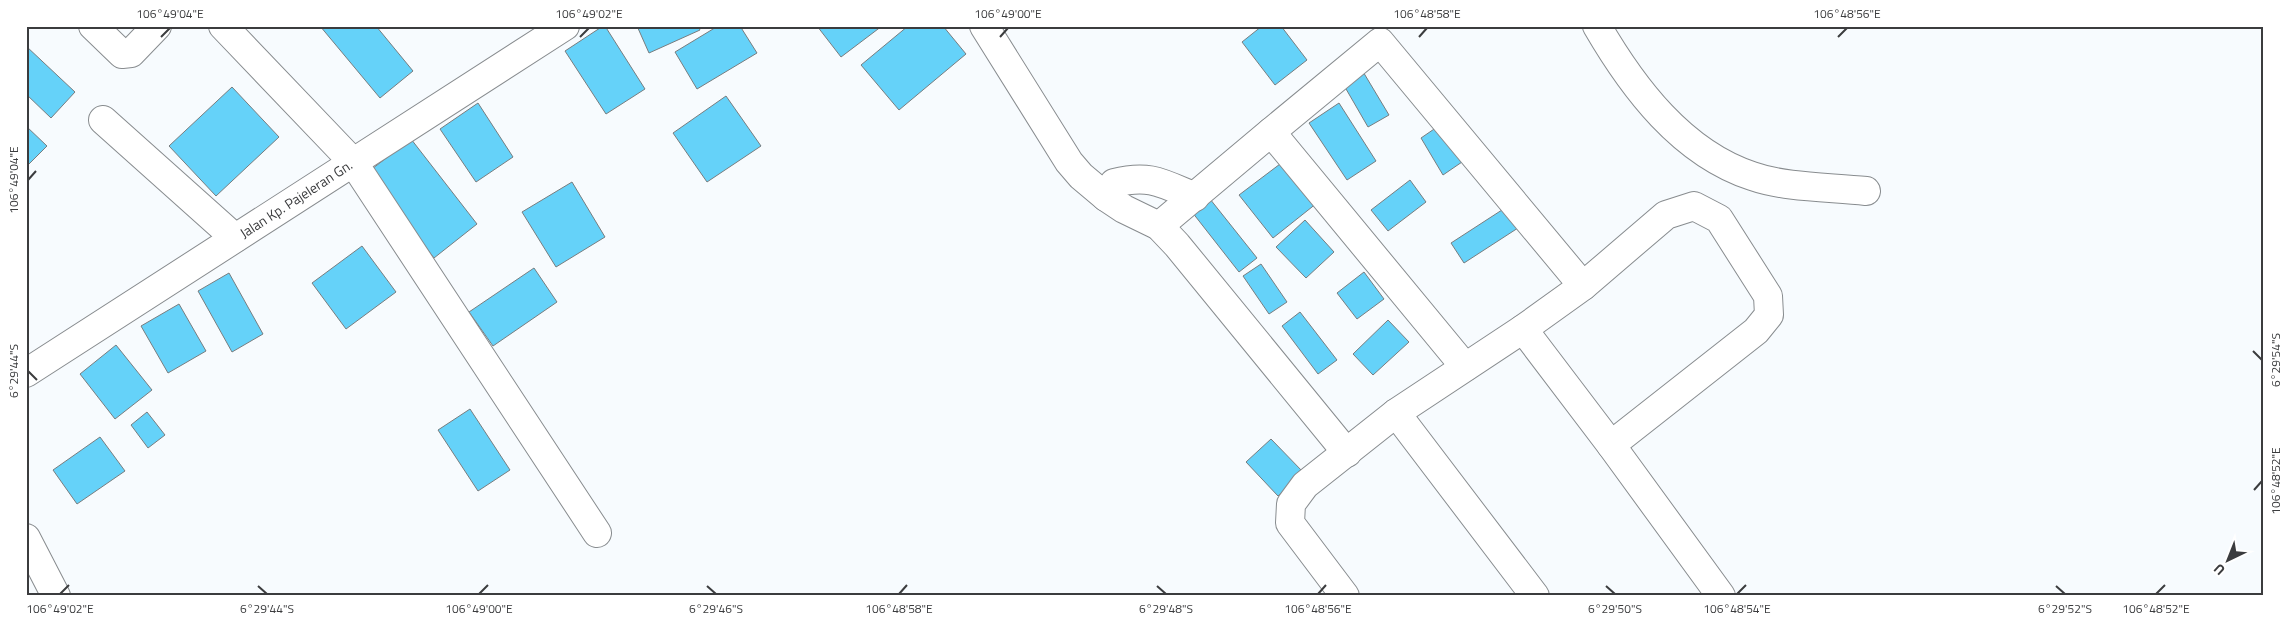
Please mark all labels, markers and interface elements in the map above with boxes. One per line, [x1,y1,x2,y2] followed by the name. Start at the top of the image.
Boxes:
[136,4,204,23] text: 106°49'04"E
[555,4,623,23] text: 106°49'02"E
[974,4,1042,23] text: 106°49'00"E
[1393,4,1461,23] text: 106°48'58"E
[1813,4,1881,23] text: 106°48'56"E
[4,146,23,214] text: 106°49'04"E
[235,154,356,243] street label: Jalan Kp. Pajeleran Gn.
[2266,333,2285,387] text: 6°29'54"S
[4,344,23,398] text: 6°29'44"S
[2266,447,2285,515] text: 106°48'52"E
[2202,534,2252,584] north arrow
[2208,559,2229,581] text: U
[26,599,94,618] text: 106°49'02"E
[240,599,294,618] text: 6°29'44"S
[445,599,513,618] text: 106°49'00"E
[689,599,743,618] text: 6°29'46"S
[865,599,933,618] text: 106°48'58"E
[1139,599,1193,618] text: 6°29'48"S
[1284,599,1352,618] text: 106°48'56"E
[1588,599,1642,618] text: 6°29'50"S
[1703,599,1771,618] text: 106°48'54"E
[2038,599,2092,618] text: 6°29'52"S
[2122,599,2190,618] text: 106°48'52"E

